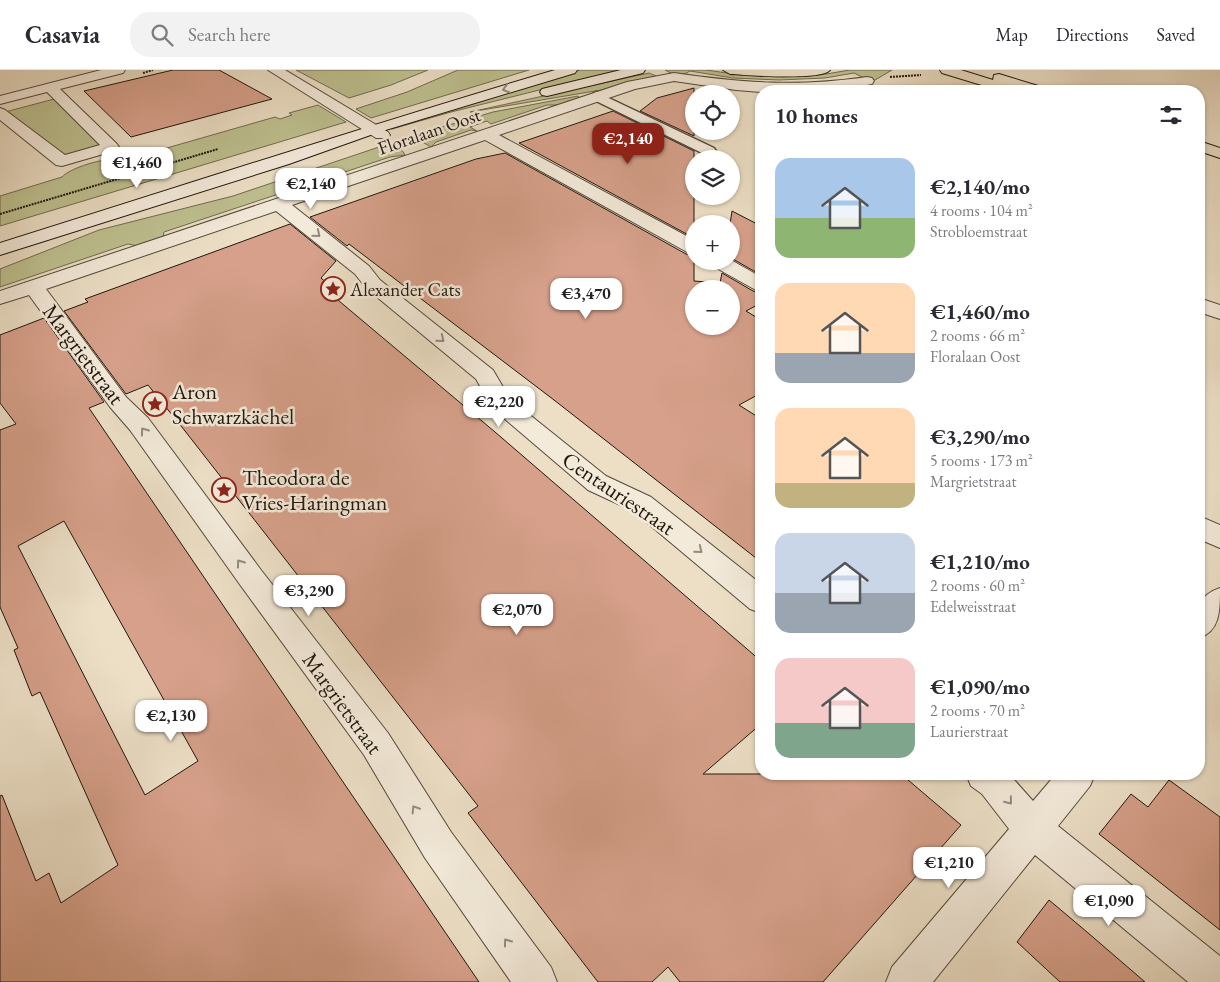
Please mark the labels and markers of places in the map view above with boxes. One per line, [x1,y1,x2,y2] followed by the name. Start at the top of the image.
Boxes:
[587,122,669,165] pin: €2,140
[96,146,178,189] pin: €1,460
[270,168,352,210] pin: €2,140
[320,276,346,302] place icon: Alexander Cats
[349,277,461,302] place label: Alexander Cats
[545,278,627,320] pin: €3,470
[171,377,294,431] place label: Aron Schwarzkächel
[458,386,540,428] pin: €2,220
[142,391,168,417] place icon: Aron Schwarzkächel
[242,463,388,517] place label: Theodora de Vries-Haringman
[211,477,237,503] place icon: Theodora de Vries-Haringman
[268,574,350,617] pin: €3,290
[476,594,558,636] pin: €2,070
[130,700,212,742] pin: €2,130
[908,846,990,889] pin: €1,210
[1068,884,1150,927] pin: €1,090

